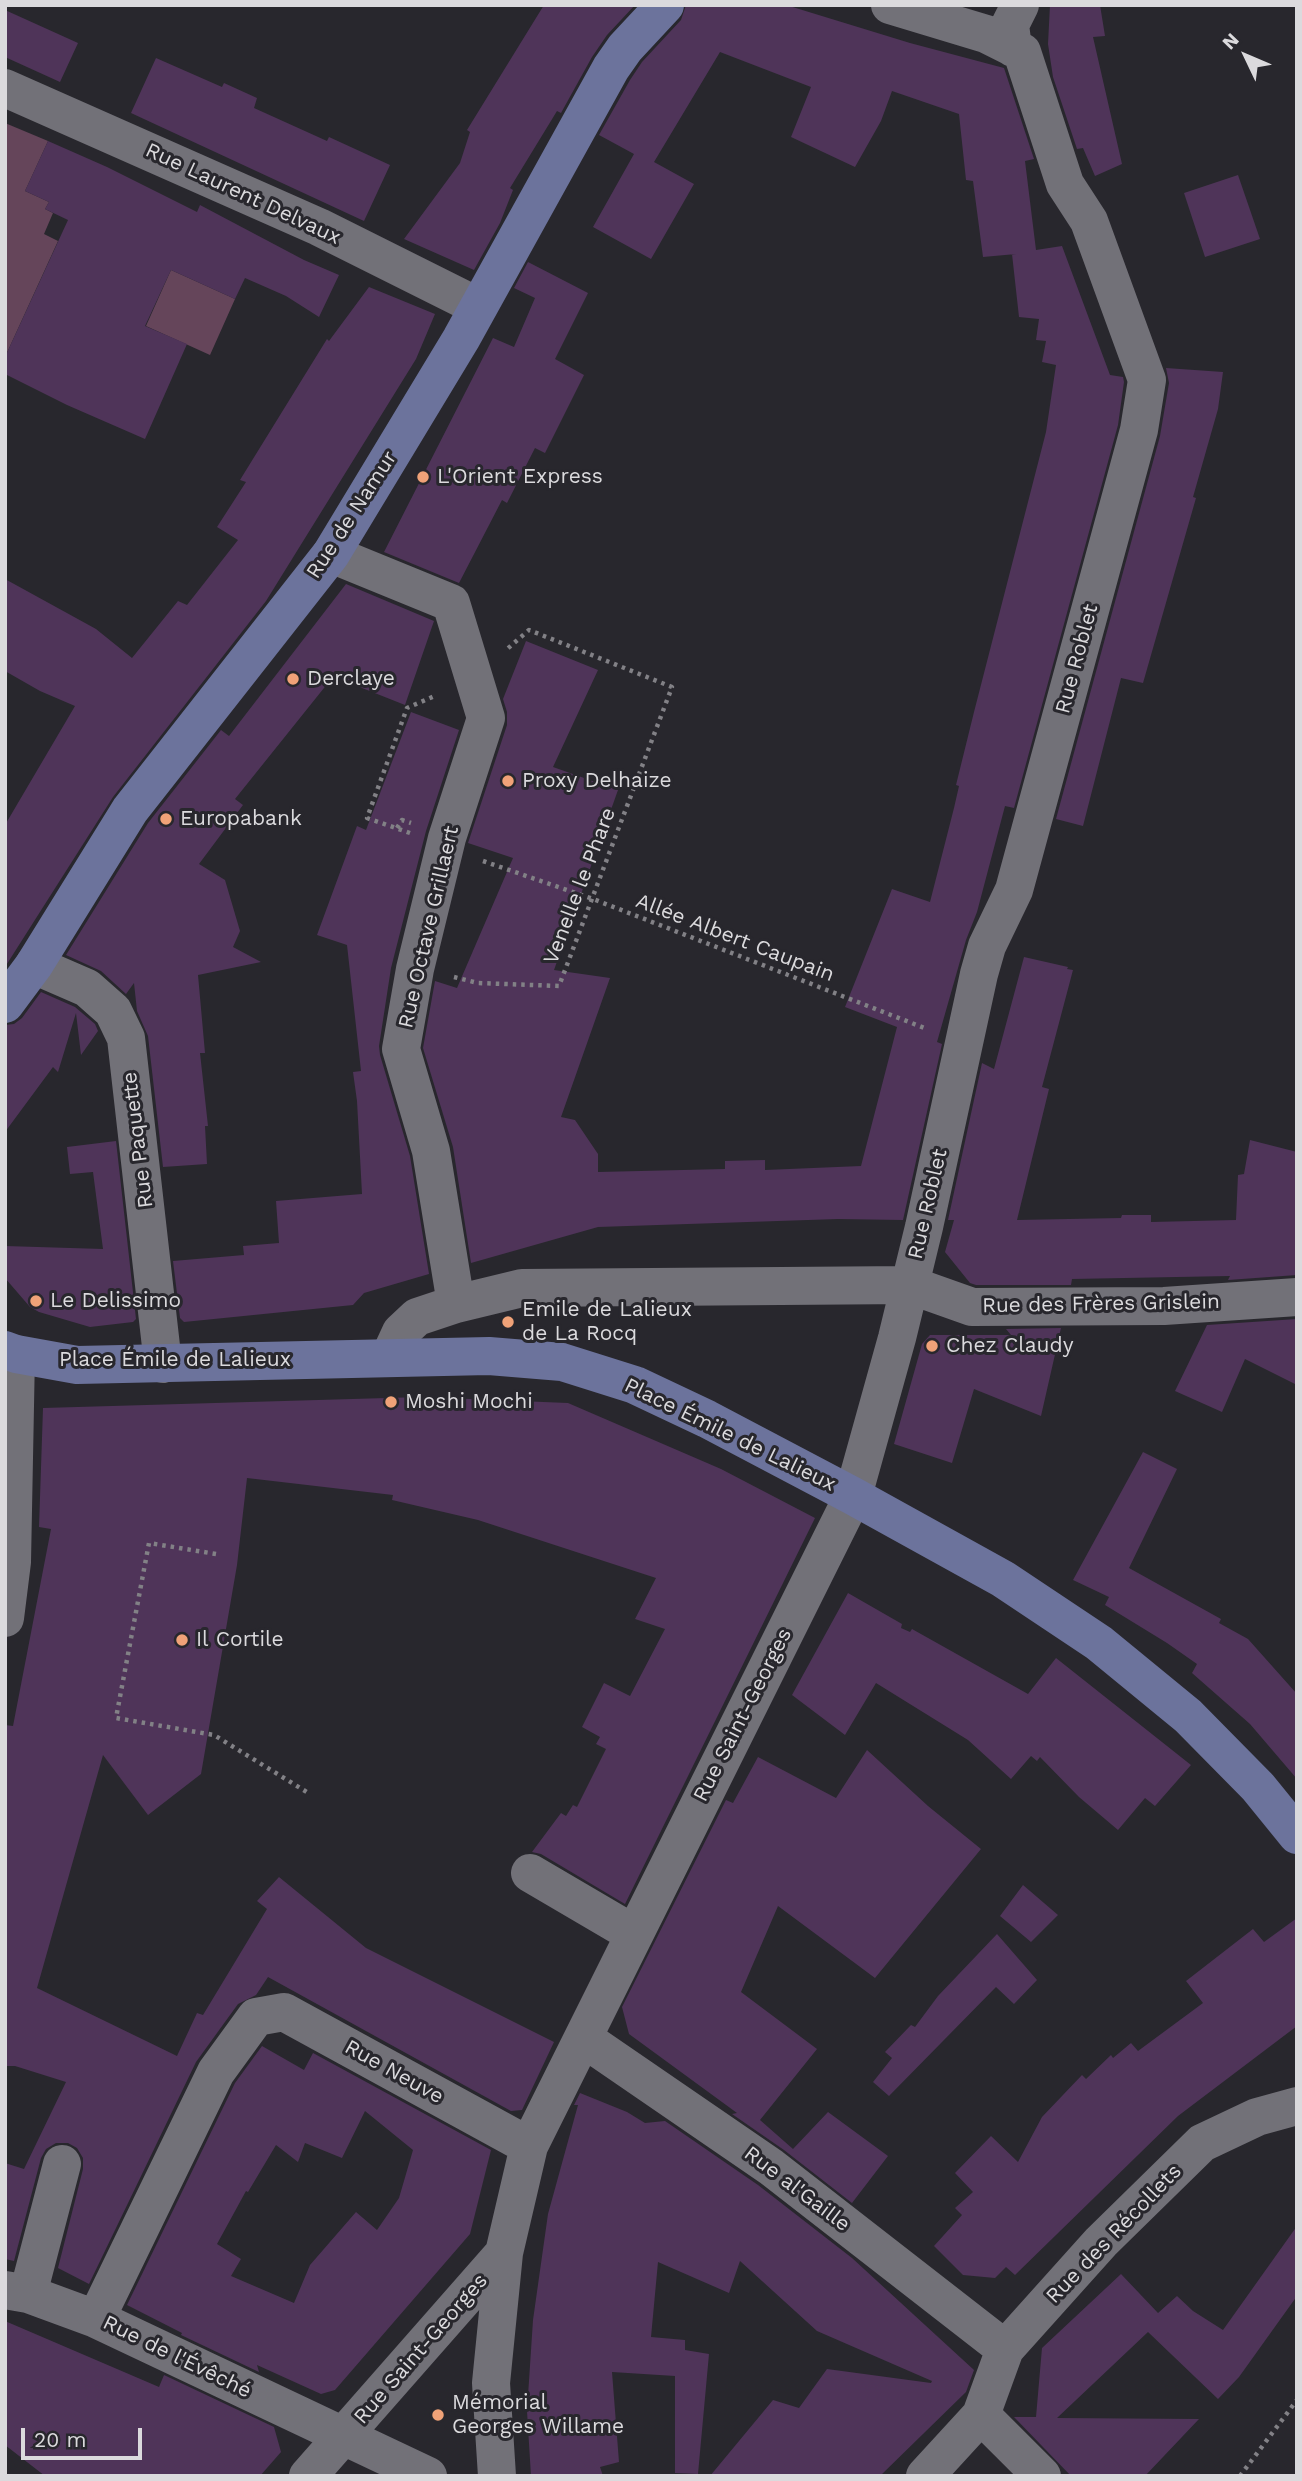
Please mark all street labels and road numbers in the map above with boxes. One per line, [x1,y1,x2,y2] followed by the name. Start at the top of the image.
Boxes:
[141,138,345,250] street label: Rue Laurent Delvaux
[301,446,403,584] street label: Rue de Namur
[1050,601,1104,717] street label: Rue Roblet
[539,804,621,968] street label: Venelle le Phare
[393,823,465,1031] street label: Rue Octave Grillaert
[632,889,838,987] street label: Allée Albert Caupain
[117,1070,159,1210] street label: Rue Paquette
[903,1146,953,1262] street label: Rue Roblet
[982,1289,1220,1319] street label: Rue des Frères Grislein
[59,1347,291,1373] street label: Place Émile de Lalieux
[620,1373,840,1497] street label: Place Émile de Lalieux
[688,1624,798,1806] street label: Rue Saint-Georges
[340,2034,448,2110] street label: Rue Neuve
[739,2141,855,2237] street label: Rue al'Gaille
[1041,2159,1187,2309] street label: Rue des Récollets
[349,2269,493,2429] street label: Rue Saint-Georges
[99,2310,255,2404] street label: Rue de l'Évêché

